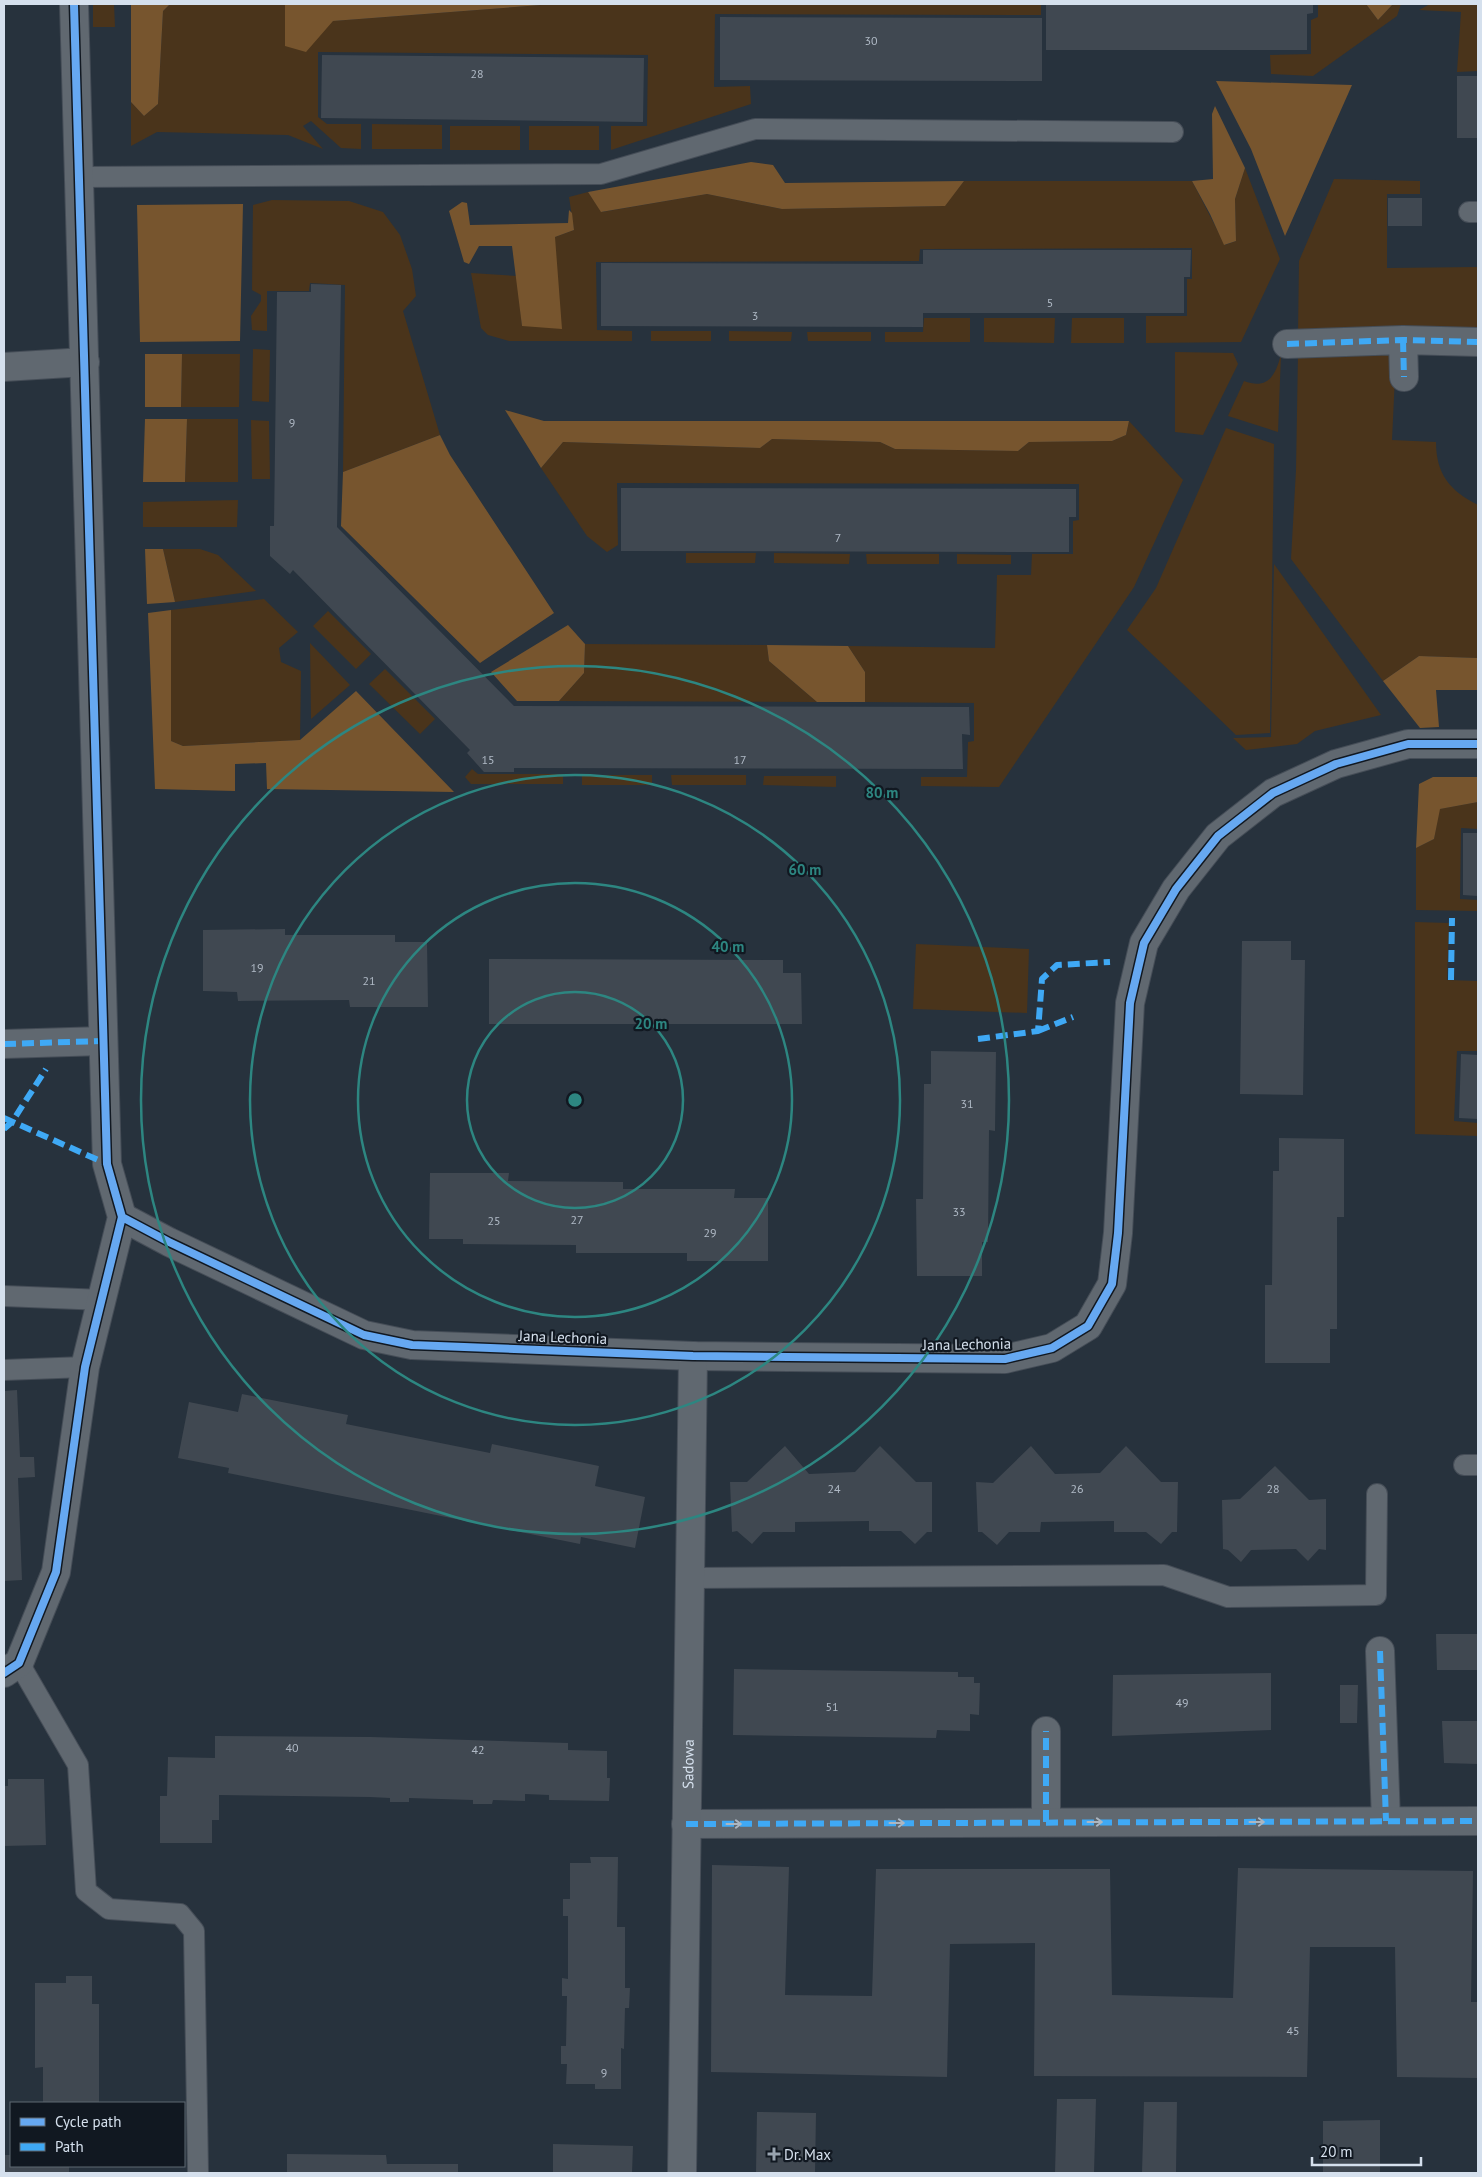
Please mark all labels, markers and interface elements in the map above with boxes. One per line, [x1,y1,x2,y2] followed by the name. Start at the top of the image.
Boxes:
[864,33,878,48] house number: 30
[470,66,484,81] house number: 28
[1047,295,1053,310] house number: 5
[752,308,758,323] house number: 3
[289,415,295,430] house number: 9
[835,530,841,545] house number: 7
[481,752,495,767] house number: 15
[733,752,747,767] house number: 17
[866,783,898,802] text: 80 m
[789,860,821,879] text: 60 m
[712,937,744,956] text: 40 m
[250,960,264,975] house number: 19
[362,973,376,988] house number: 21
[635,1014,667,1033] text: 20 m
[566,1091,584,1109] centre of rings
[960,1096,974,1111] house number: 31
[952,1204,966,1219] house number: 33
[570,1212,584,1227] house number: 27
[487,1213,501,1228] house number: 25
[703,1225,717,1240] house number: 29
[517,1326,608,1348] street label: Jana Lechonia
[922,1334,1011,1354] street label: Jana Lechonia
[827,1481,841,1496] house number: 24
[1070,1481,1084,1496] house number: 26
[1266,1481,1280,1496] house number: 28
[1175,1695,1189,1710] house number: 49
[825,1699,839,1714] house number: 51
[678,1739,697,1789] street label: Sadowa
[285,1740,299,1755] house number: 40
[471,1742,485,1757] house number: 42
[1086,1817,1102,1827] one-way arrow
[1248,1817,1265,1827] one-way arrow
[888,1818,905,1828] one-way arrow
[726,1819,742,1829] one-way arrow
[1286,2023,1300,2038] house number: 45
[601,2065,607,2080] house number: 9
[10,2102,185,2167] legend
[55,2112,121,2131] text: Cycle path
[1312,2134,1421,2166] scale bar
[55,2137,84,2156] text: Path
[1320,2142,1353,2161] text: 20 m
[784,2145,831,2164] place label: Dr. Max
[768,2148,780,2160] marker: Dr. Max

